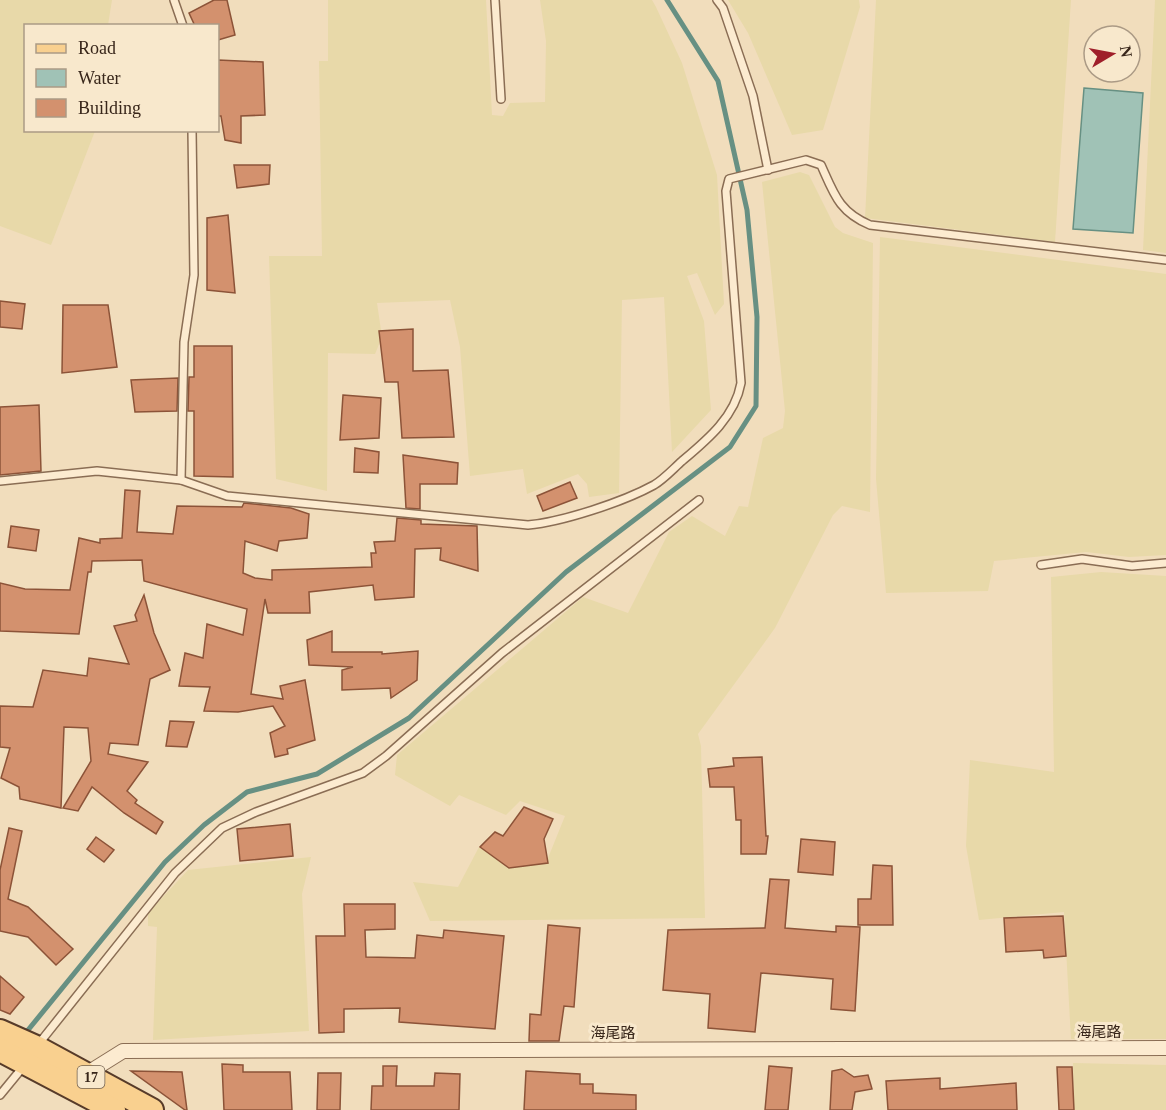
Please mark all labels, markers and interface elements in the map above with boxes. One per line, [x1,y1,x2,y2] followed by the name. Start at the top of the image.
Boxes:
[24,24,219,132] legend
[1082,24,1142,84] north arrow
[78,38,116,58] text: Road
[1117,44,1136,59] text: N
[78,68,121,88] text: Water
[78,98,141,118] text: Building
[1076,1024,1122,1040] street label: 海尾路
[590,1025,636,1041] street label: 海尾路
[78,1066,104,1088] road number: 17

